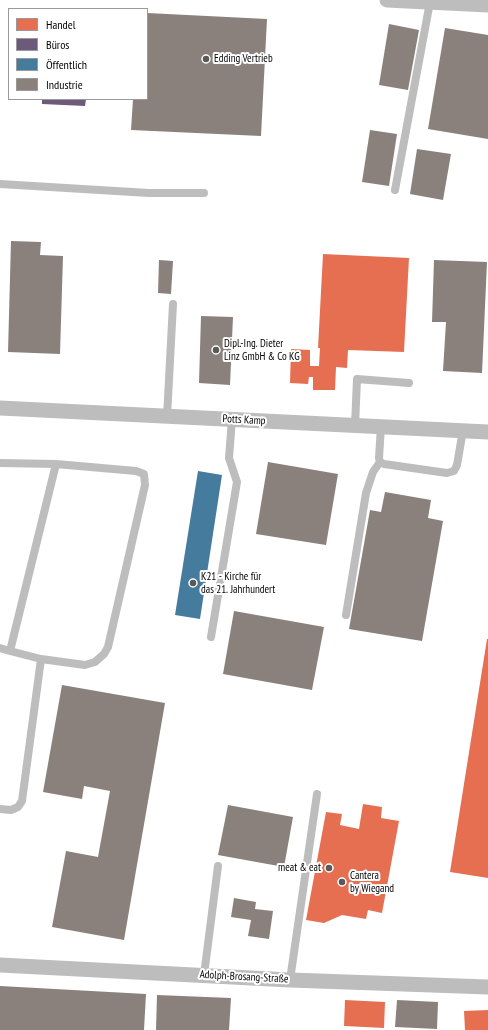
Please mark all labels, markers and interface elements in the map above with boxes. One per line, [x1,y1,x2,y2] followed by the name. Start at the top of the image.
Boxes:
[8,8,148,100] legend
[46,17,75,32] text: Handel
[46,37,69,52] text: Büros
[214,52,273,66] place label: Edding Vertrieb
[201,54,211,64] marker: Edding Vertrieb
[46,57,87,72] text: Öffentlich
[46,77,83,92] text: Industrie
[224,337,300,363] place label: Dipl.-Ing. Dieter Linz GmbH & Co KG
[211,345,221,355] marker: Dipl.-Ing. Dieter Linz GmbH & Co KG
[222,412,266,428] street label: Potts Kamp
[201,570,275,596] place label: K21 - Kirche für das 21. Jahrhundert
[188,578,198,588] marker: K21 - Kirche für das 21. Jahrhundert
[278,861,321,875] place label: meat & eat
[324,863,334,873] marker: meat & eat
[350,869,394,895] place label: Cantera by Wiegand
[337,877,347,887] marker: Cantera by Wiegand
[199,968,289,986] street label: Adolph-Brosang-Straße

